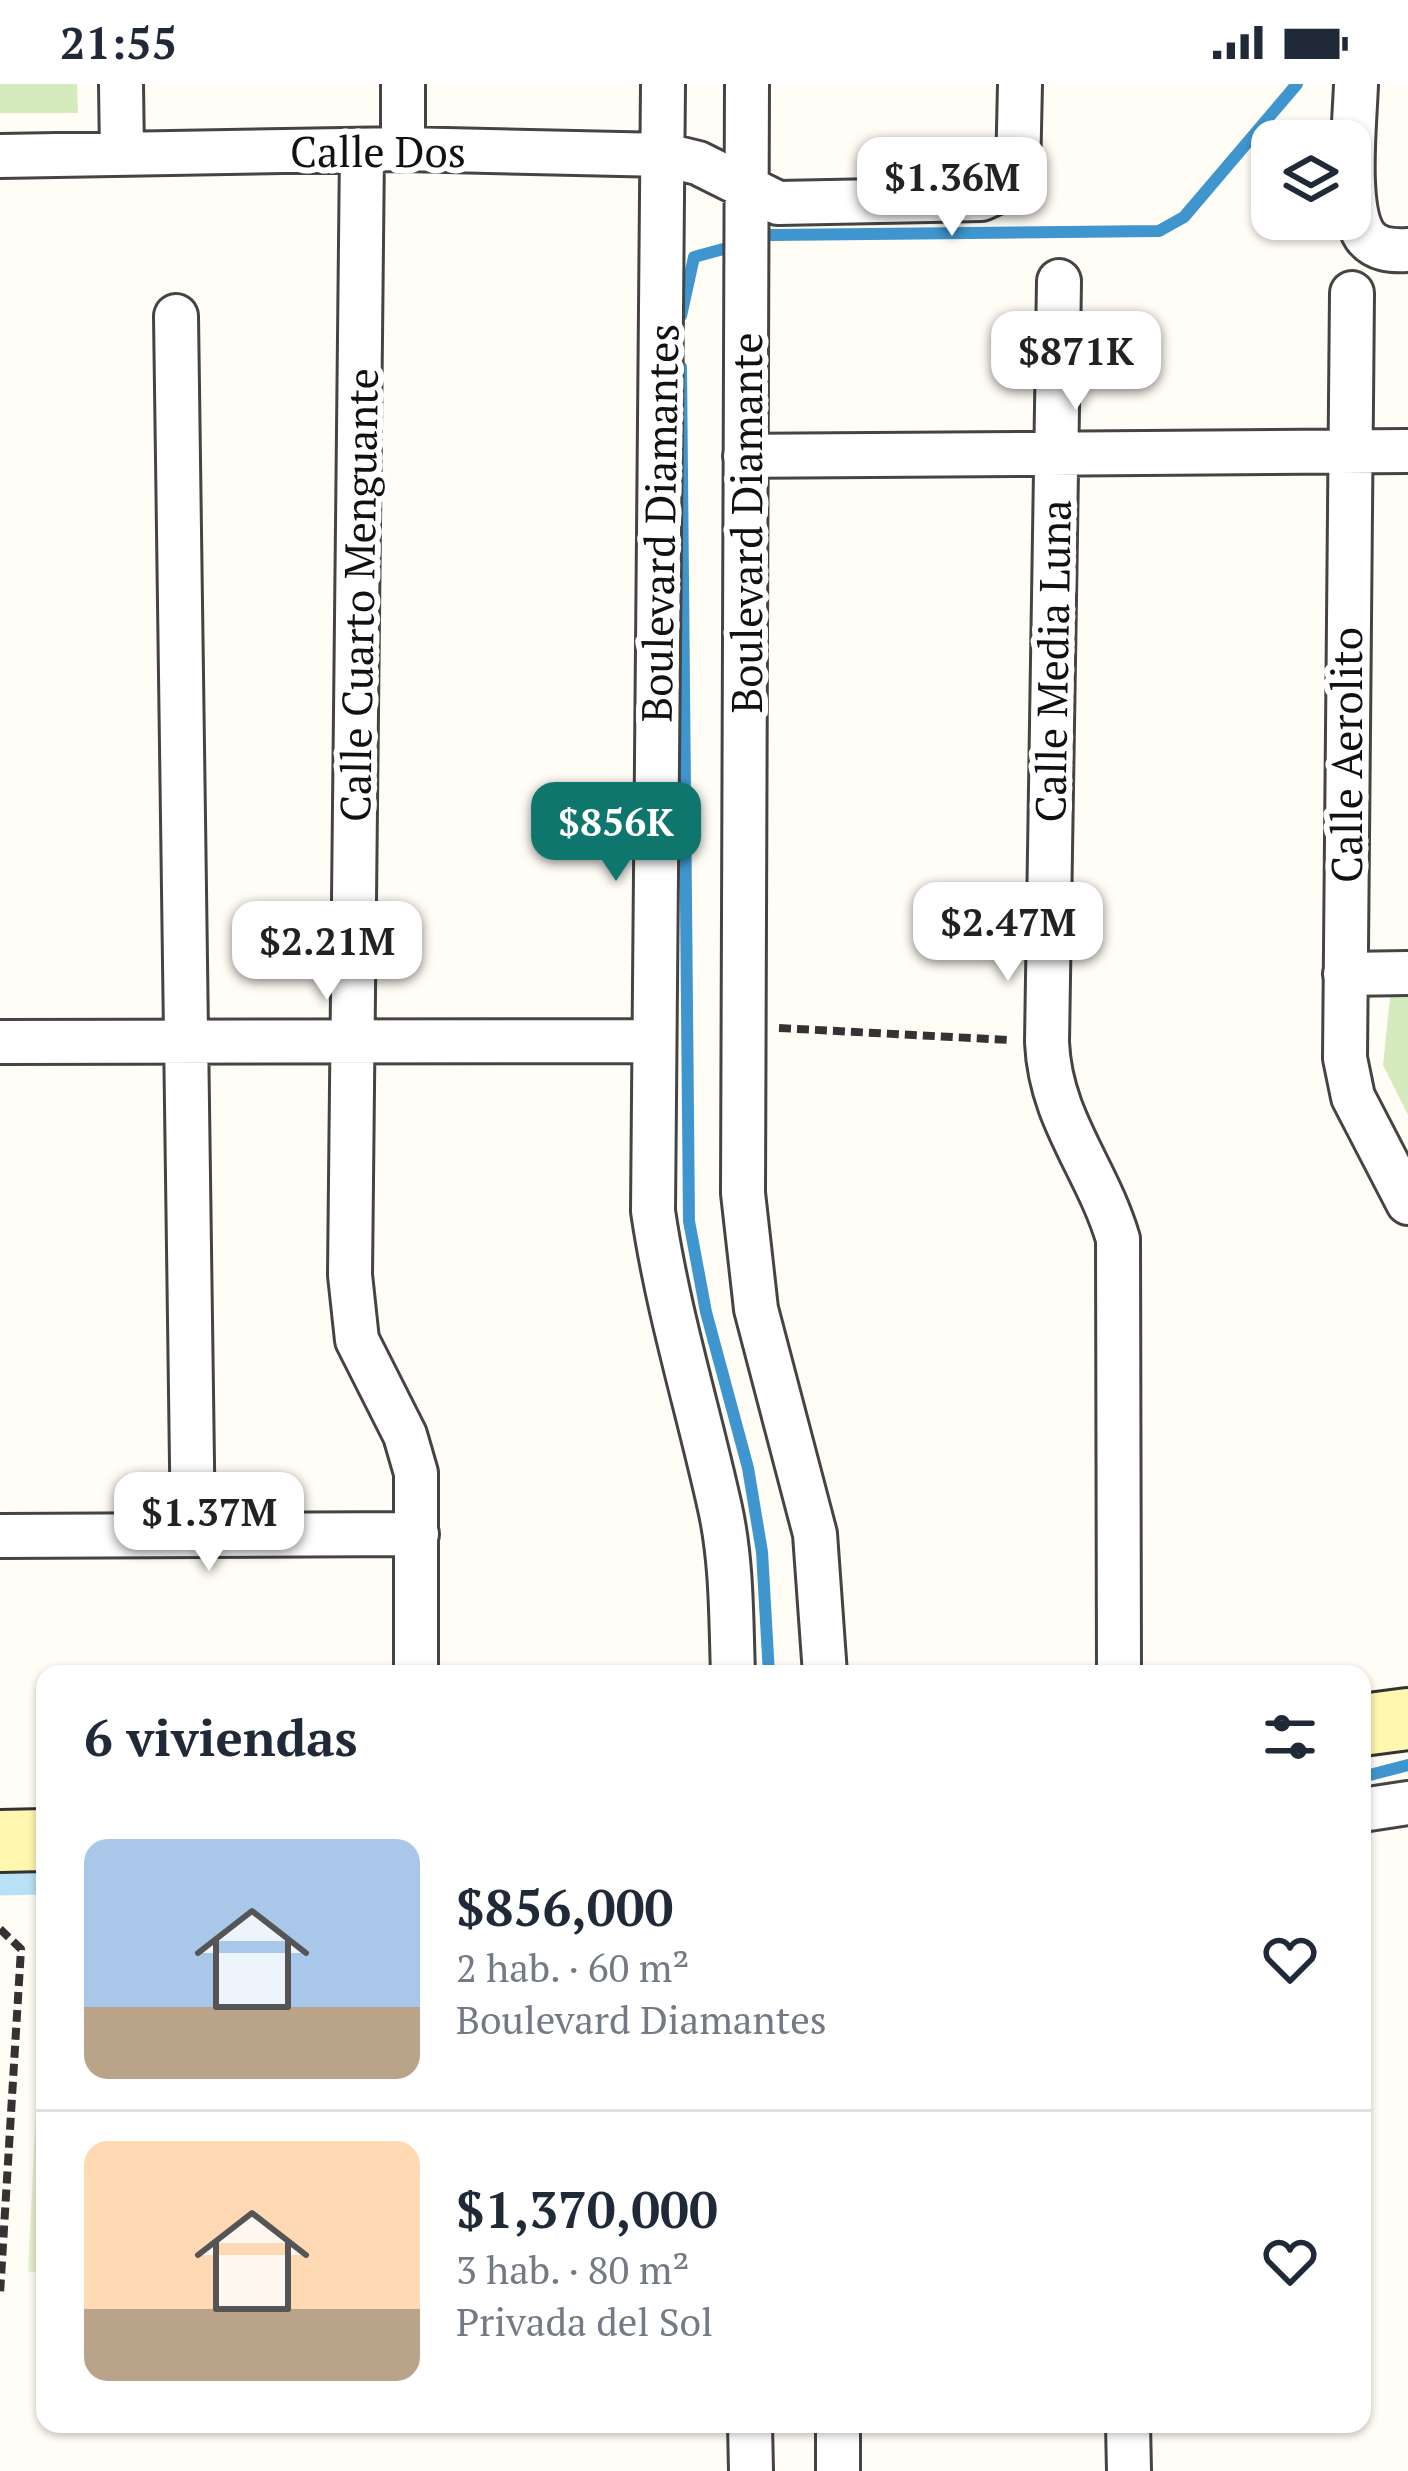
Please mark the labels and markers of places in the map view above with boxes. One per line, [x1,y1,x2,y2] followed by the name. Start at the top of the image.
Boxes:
[854,137,1050,239] pin: $1.36M
[992,311,1160,413] pin: $871K
[532,782,700,884] pin: $856K
[910,882,1106,984] pin: $2.47M
[229,901,425,1003] pin: $2.21M
[111,1472,307,1574] pin: $1.37M

